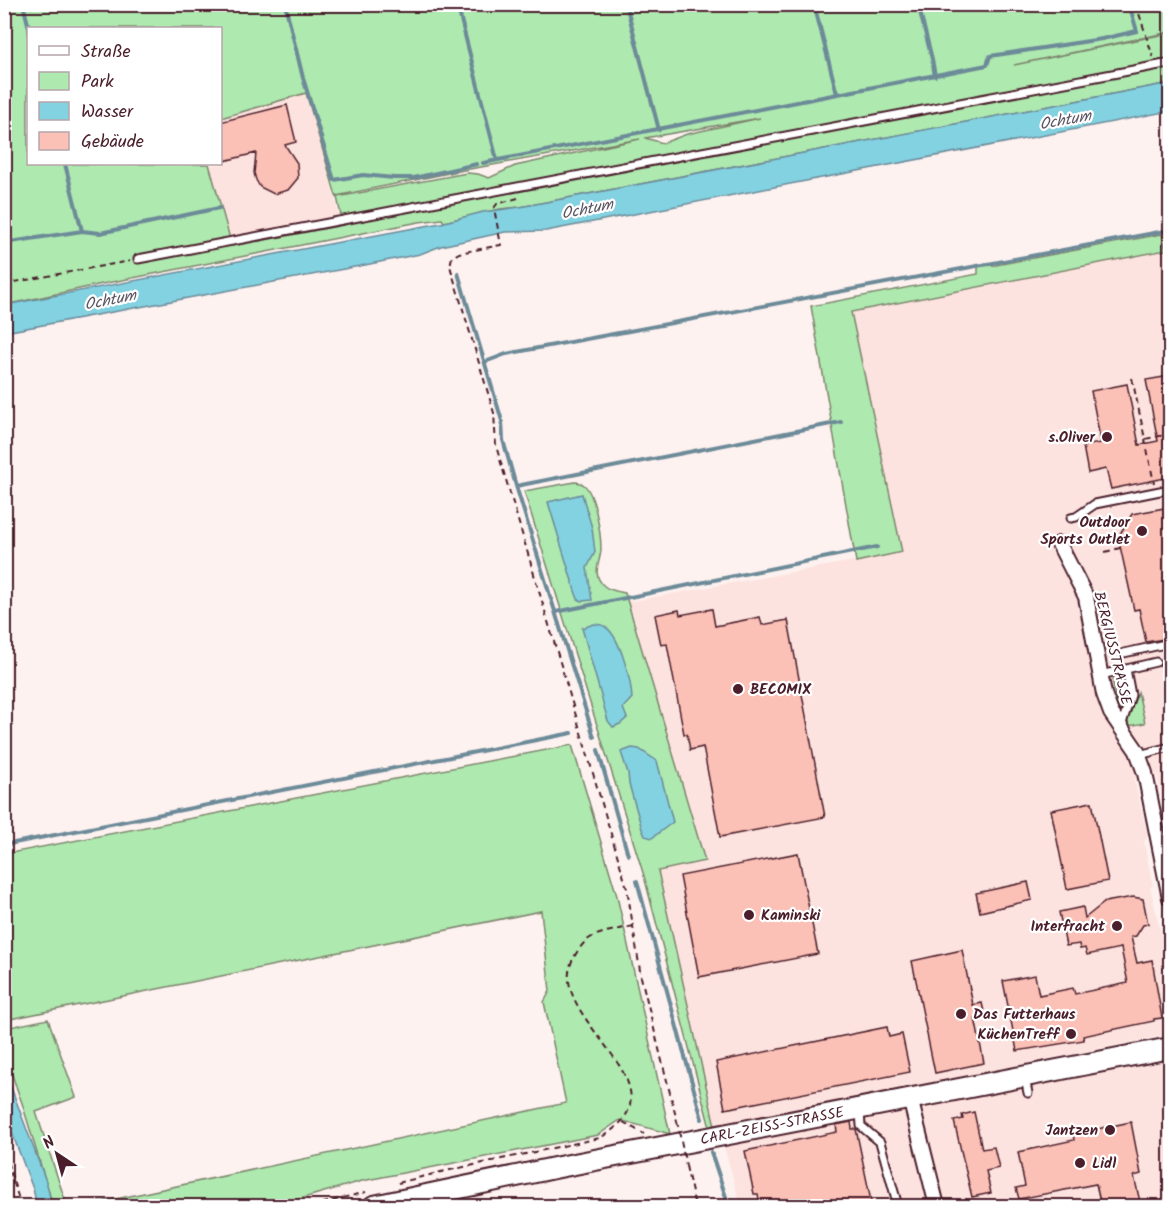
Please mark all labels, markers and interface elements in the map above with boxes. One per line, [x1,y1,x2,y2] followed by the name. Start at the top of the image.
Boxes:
[27,27,222,165] legend
[81,38,131,67] text: Straße
[81,68,114,97] text: Park
[81,98,134,127] text: Wasser
[1037,103,1094,137] water label: Ochtum
[81,128,144,157] text: Gebäude
[559,192,616,227] water label: Ochtum
[82,283,139,318] water label: Ochtum
[1048,426,1096,450] place label: s.Oliver
[1100,430,1114,444] marker: s.Oliver
[1040,511,1131,552] place label: Outdoor Sports Outlet
[1135,524,1149,538] marker: Outdoor Sports Outlet
[1086,589,1138,709] street label: BERGIUSSTRASSE
[750,678,812,702] place label: BECOMIX
[731,682,745,696] marker: BECOMIX
[761,904,822,928] place label: Kaminski
[742,908,756,922] marker: Kaminski
[1030,915,1105,939] place label: Interfracht
[1110,919,1124,933] marker: Interfracht
[973,1003,1076,1027] place label: Das Futterhaus
[954,1007,968,1021] marker: Das Futterhaus
[977,1023,1060,1047] place label: KüchenTreff
[1064,1027,1078,1041] marker: KüchenTreff
[698,1101,847,1152] street label: CARL-ZEISS-STRASSE
[1045,1119,1098,1143] place label: Jantzen
[1103,1123,1117,1137] marker: Jantzen
[27,1124,87,1184] north arrow
[38,1130,61,1156] text: N
[1092,1152,1116,1176] place label: Lidl
[1073,1156,1087,1170] marker: Lidl

